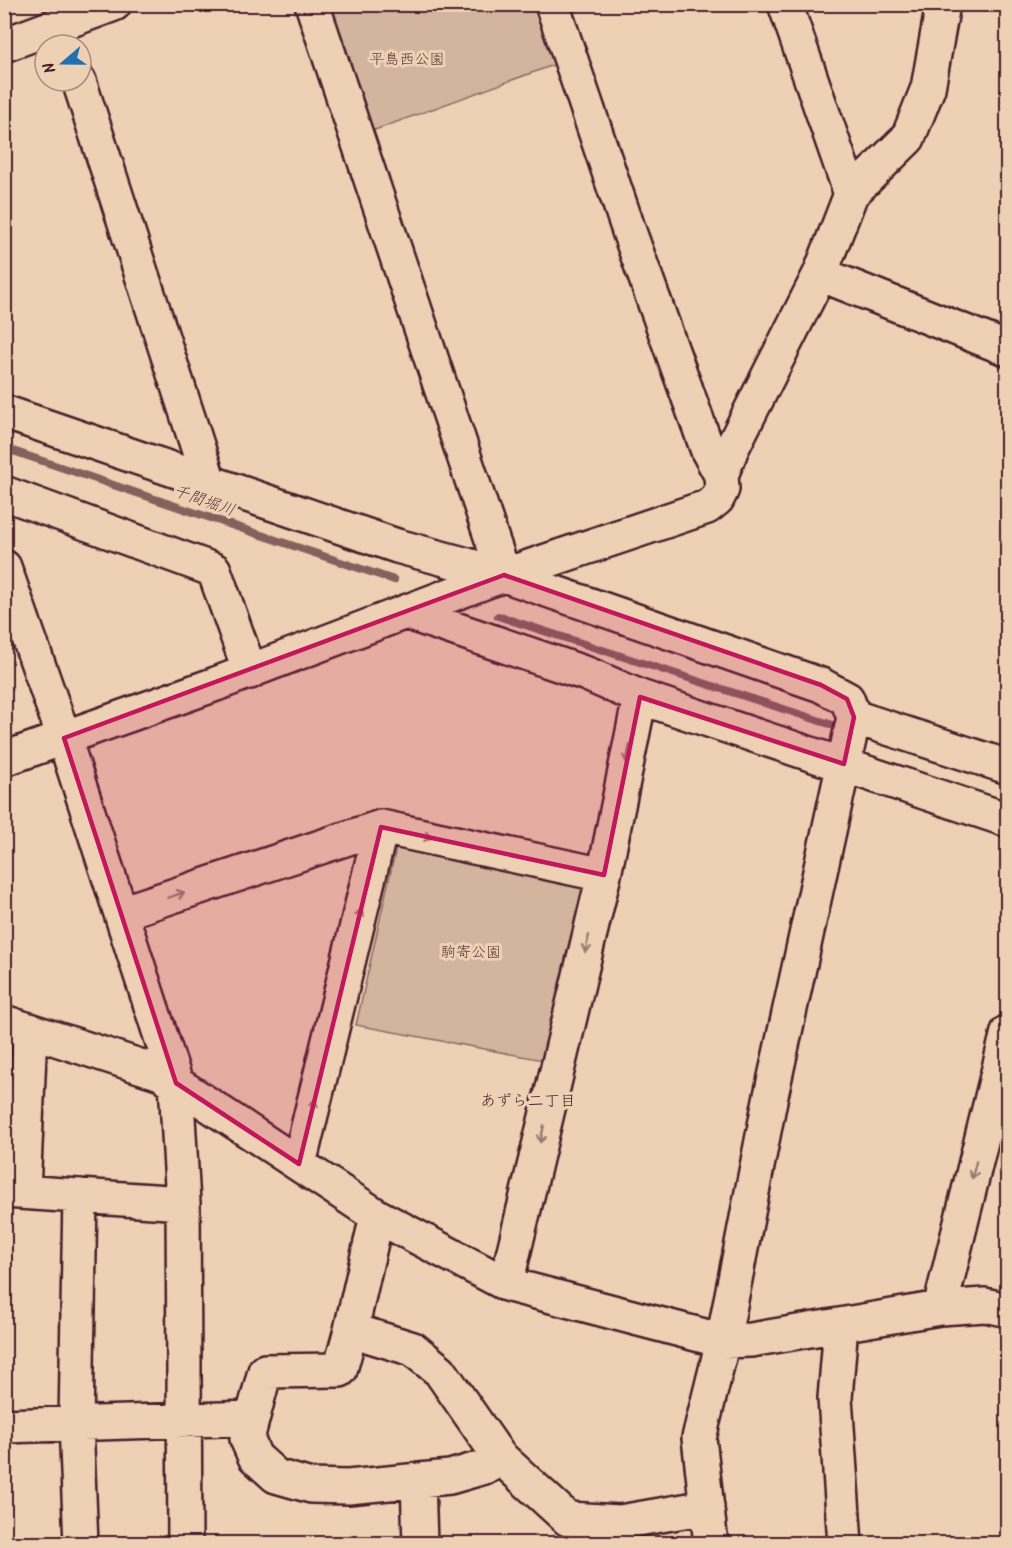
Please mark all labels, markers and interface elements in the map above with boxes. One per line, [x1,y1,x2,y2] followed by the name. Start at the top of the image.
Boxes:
[33,33,93,93] north arrow
[369,48,445,72] park label: 平島西公園
[37,59,64,77] text: N
[170,479,238,523] water label: 千間堀川
[622,744,633,763] one-way arrow
[412,831,432,842] one-way arrow
[166,888,185,899] one-way arrow
[354,909,366,928] one-way arrow
[581,934,592,954] one-way arrow
[441,941,501,965] park label: 駒寄公園
[480,1089,576,1114] district label: あずら二丁目
[308,1098,320,1117] one-way arrow
[535,1124,547,1143] one-way arrow
[967,1160,979,1179] one-way arrow

